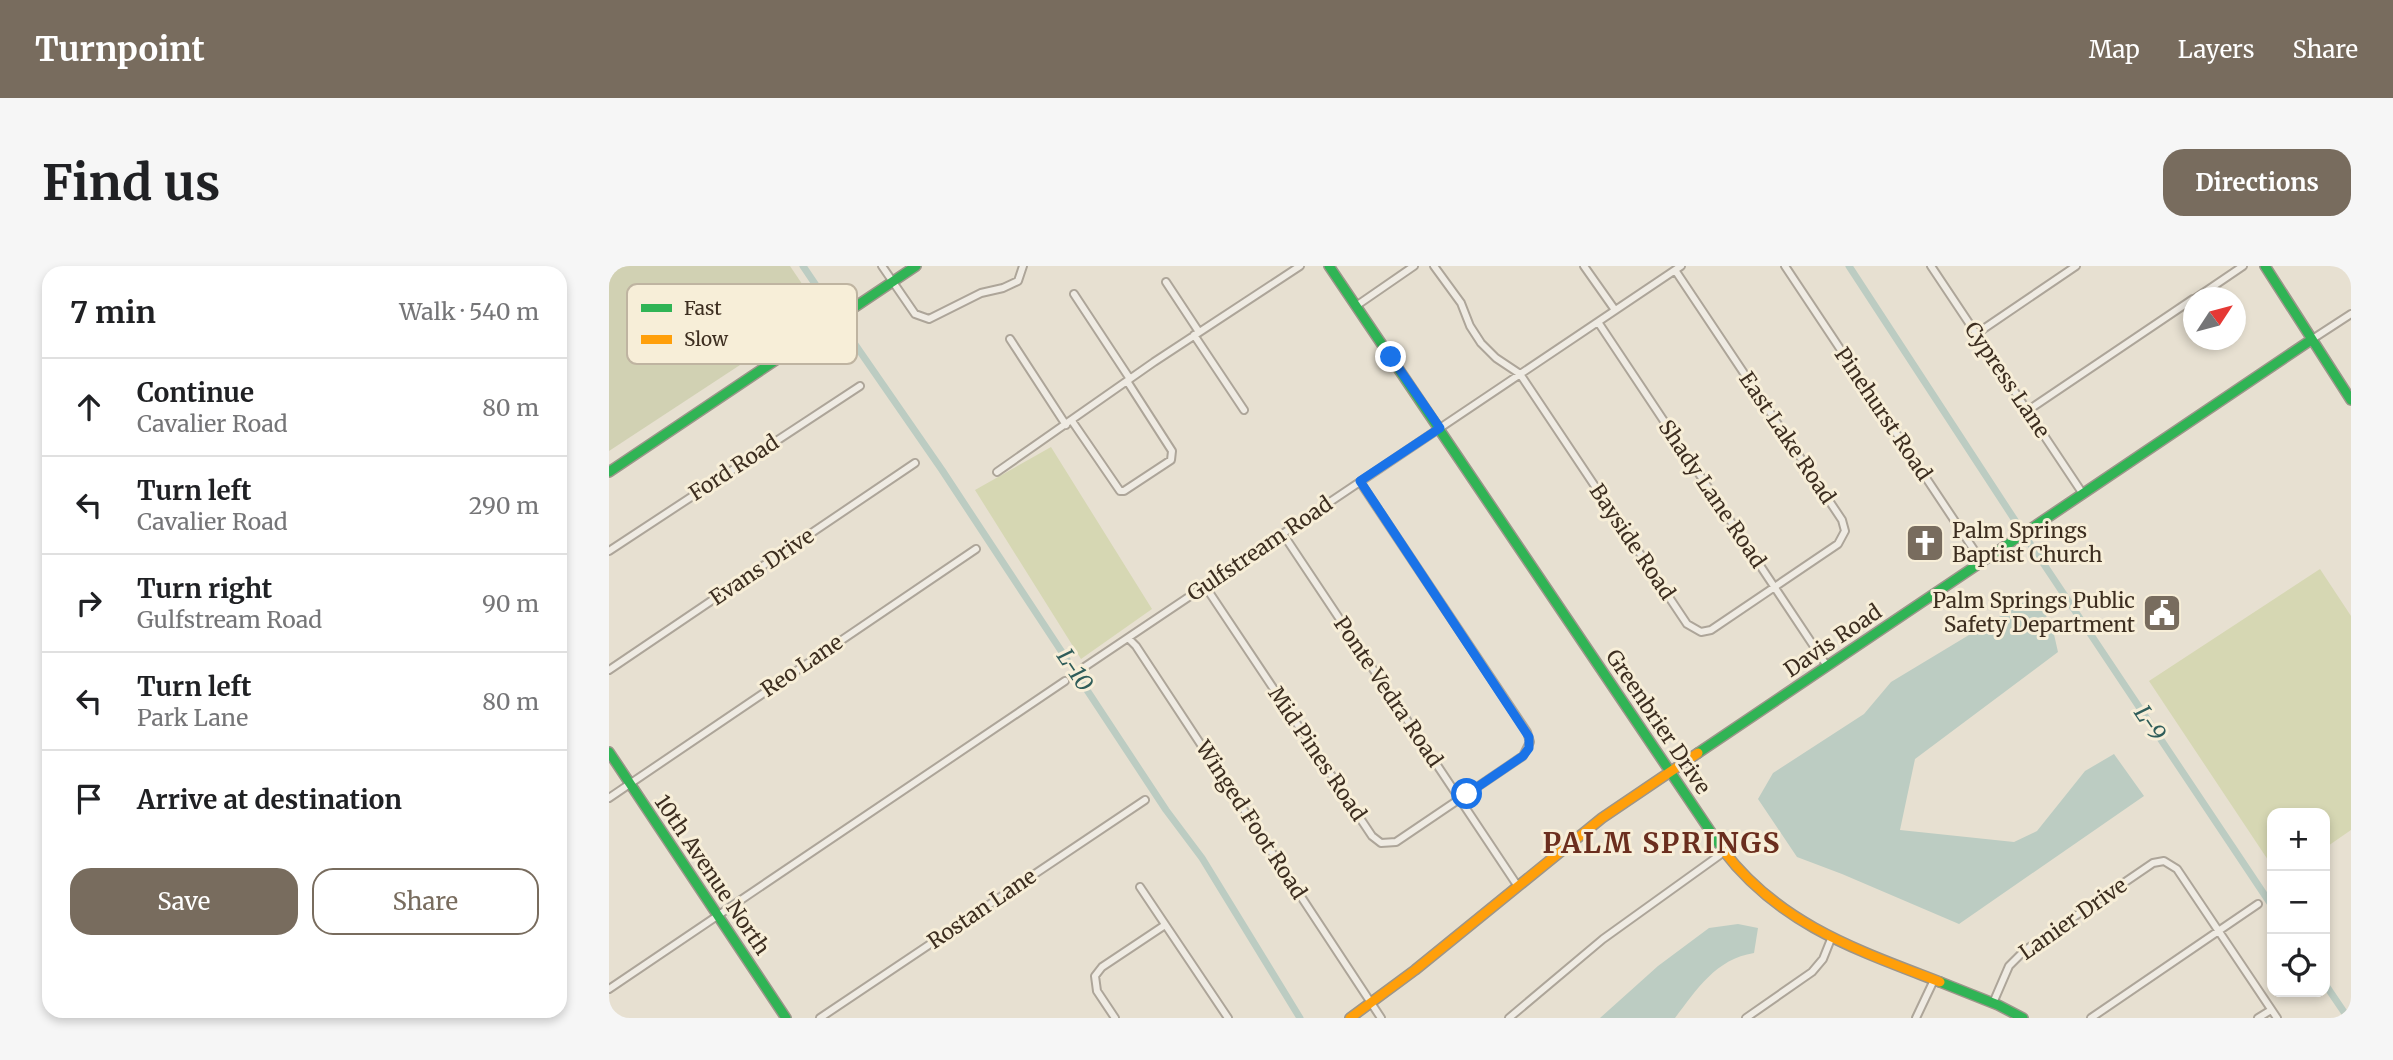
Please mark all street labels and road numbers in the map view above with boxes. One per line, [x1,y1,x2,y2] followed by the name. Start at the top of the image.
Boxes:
[1959,317,2056,443] street label: Cypress Lane
[1829,342,1938,486] street label: Pinehurst Road
[1733,367,1842,509] street label: East Lake Road
[1653,414,1772,573] street label: Shady Lane Road
[684,428,784,507] street label: Ford Road
[1584,479,1681,605] street label: Bayside Road
[1182,490,1338,607] street label: Gulfstream Road
[705,522,819,611] street label: Evans Drive
[1779,598,1887,683] street label: Davis Road
[1328,611,1449,772] street label: Ponte Vedra Road
[756,628,848,703] street label: Reo Lane
[1600,644,1717,799] street label: Greenbrier Drive
[1262,681,1373,826] street label: Mid Pines Road
[1189,734,1313,905] street label: Winged Foot Road
[649,789,776,960] street label: 10th Avenue North
[922,862,1041,955] street label: Rostan Lane
[2014,872,2132,966] street label: Lanier Drive

